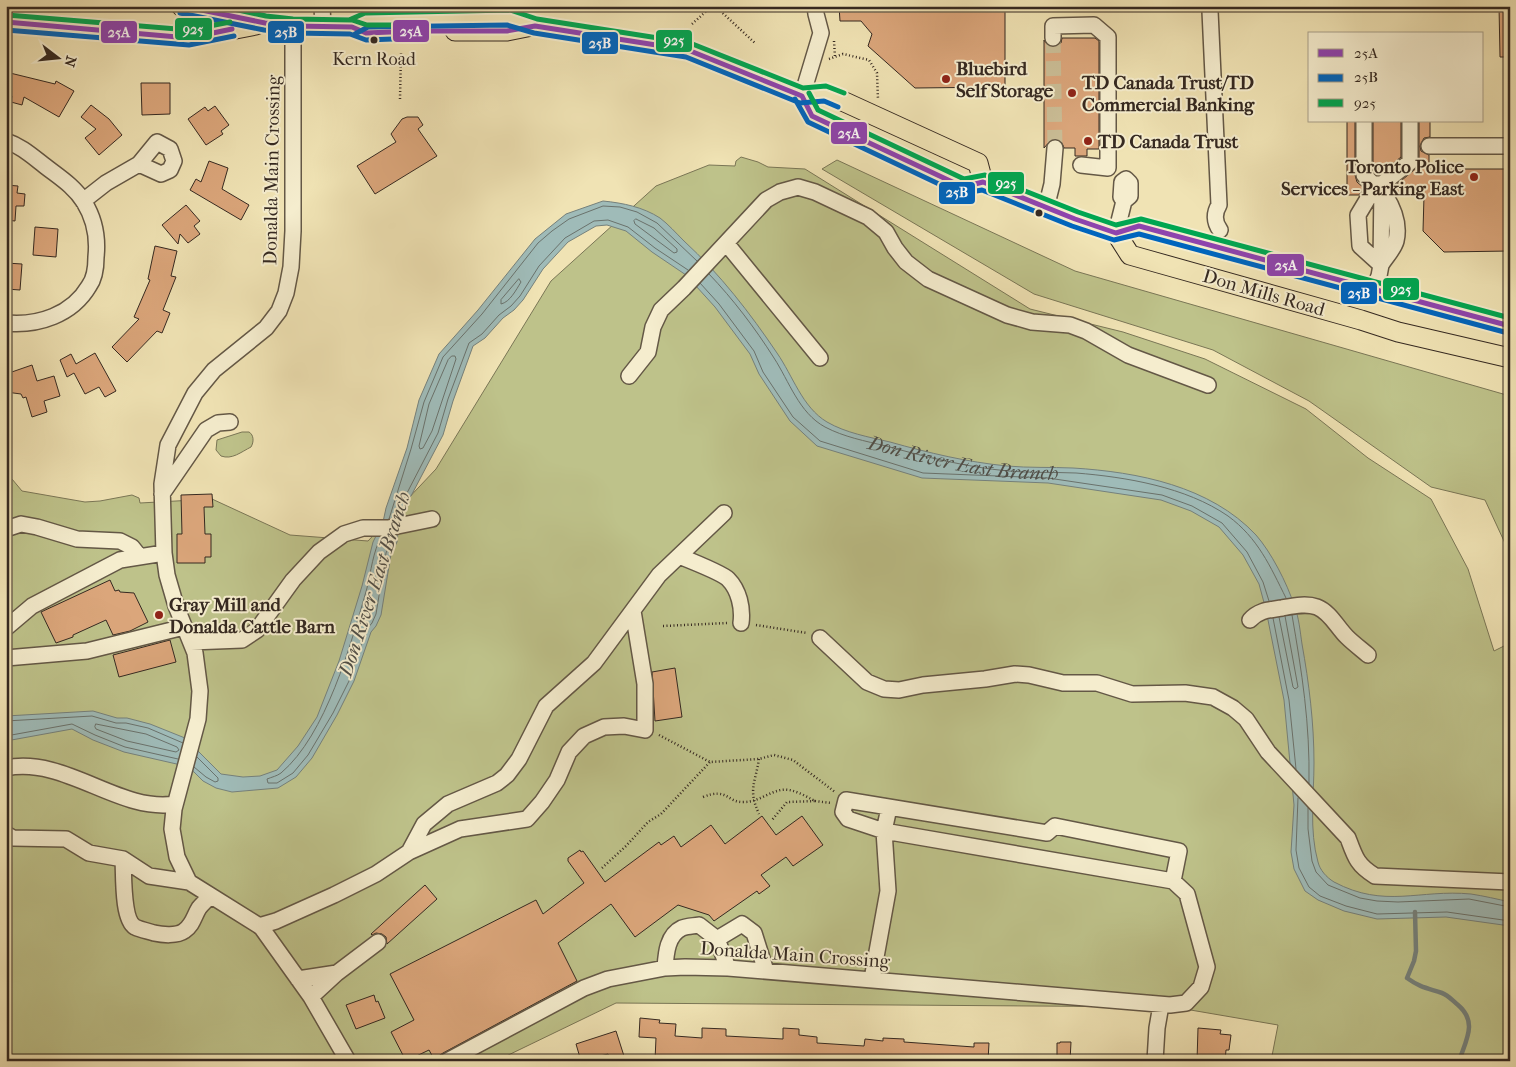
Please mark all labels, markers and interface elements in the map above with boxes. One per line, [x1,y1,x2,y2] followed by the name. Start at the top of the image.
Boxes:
[174,17,213,41] line badge: 925
[392,19,430,43] line badge: 25A
[100,20,138,44] line badge: 25A
[267,20,305,44] line badge: 25B
[182,21,203,38] text: 925
[400,23,423,40] text: 25A
[108,24,131,41] text: 25A
[275,24,297,41] text: 25B
[655,29,693,53] line badge: 925
[581,31,619,55] line badge: 25B
[32,32,82,82] north arrow
[663,32,684,49] text: 925
[1308,32,1484,122] legend
[369,35,379,45] marker: Kern Road
[589,35,611,52] text: 25B
[1354,44,1378,62] text: 25A
[332,49,416,70] place label: Kern Road
[60,54,80,69] text: N
[956,58,1054,102] place label: Bluebird Self Storage
[1354,68,1378,86] text: 25B
[1081,72,1255,116] place label: TD Canada Trust/TD Commercial Banking
[940,73,952,85] marker: Bluebird Self Storage
[259,74,285,265] street label: Donalda Main Crossing
[1066,87,1078,99] marker: TD Canada Trust/TD Commercial Banking
[1354,94,1376,112] text: 925
[830,121,868,145] line badge: 25A
[838,125,861,142] text: 25A
[1097,131,1238,153] place label: TD Canada Trust
[1082,135,1094,147] marker: TD Canada Trust
[1281,156,1465,200] place label: Toronto Police Services - Parking East
[987,171,1025,195] line badge: 925
[1468,171,1480,183] marker: Toronto Police Services - Parking East
[995,175,1016,192] text: 925
[938,181,976,205] line badge: 25B
[946,184,968,201] text: 25B
[1034,208,1044,218] unlabelled marker
[1266,253,1305,277] line badge: 25A
[1275,257,1298,274] text: 25A
[1200,265,1328,321] street label: Don Mills Road
[1382,277,1420,301] line badge: 925
[1340,281,1378,305] line badge: 25B
[1390,281,1411,298] text: 925
[1348,285,1370,302] text: 25B
[864,431,1058,485] water label: Don River East Branch
[333,489,415,681] water label: Don River East Branch
[169,594,336,638] place label: Gray Mill and Donalda Cattle Barn
[153,609,165,621] marker: Gray Mill and Donalda Cattle Barn
[699,937,891,973] street label: Donalda Main Crossing

